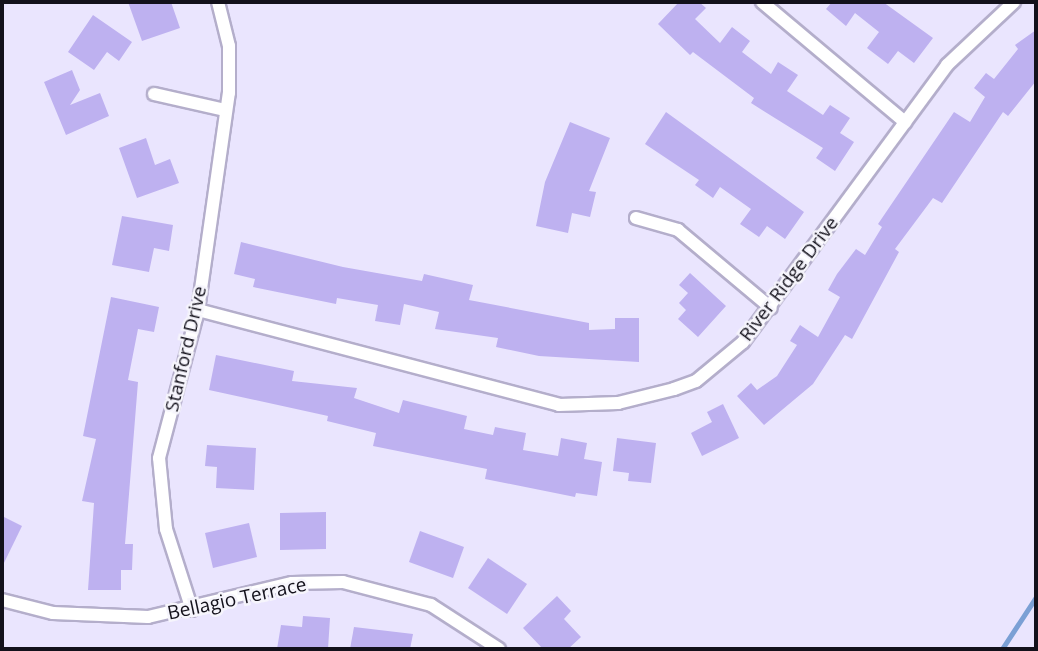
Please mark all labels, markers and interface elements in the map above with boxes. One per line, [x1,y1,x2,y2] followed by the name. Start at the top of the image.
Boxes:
[735,212,843,346] street label: River Ridge Drive
[160,284,212,414] street label: Stanford Drive
[165,573,309,625] street label: Bellagio Terrace

